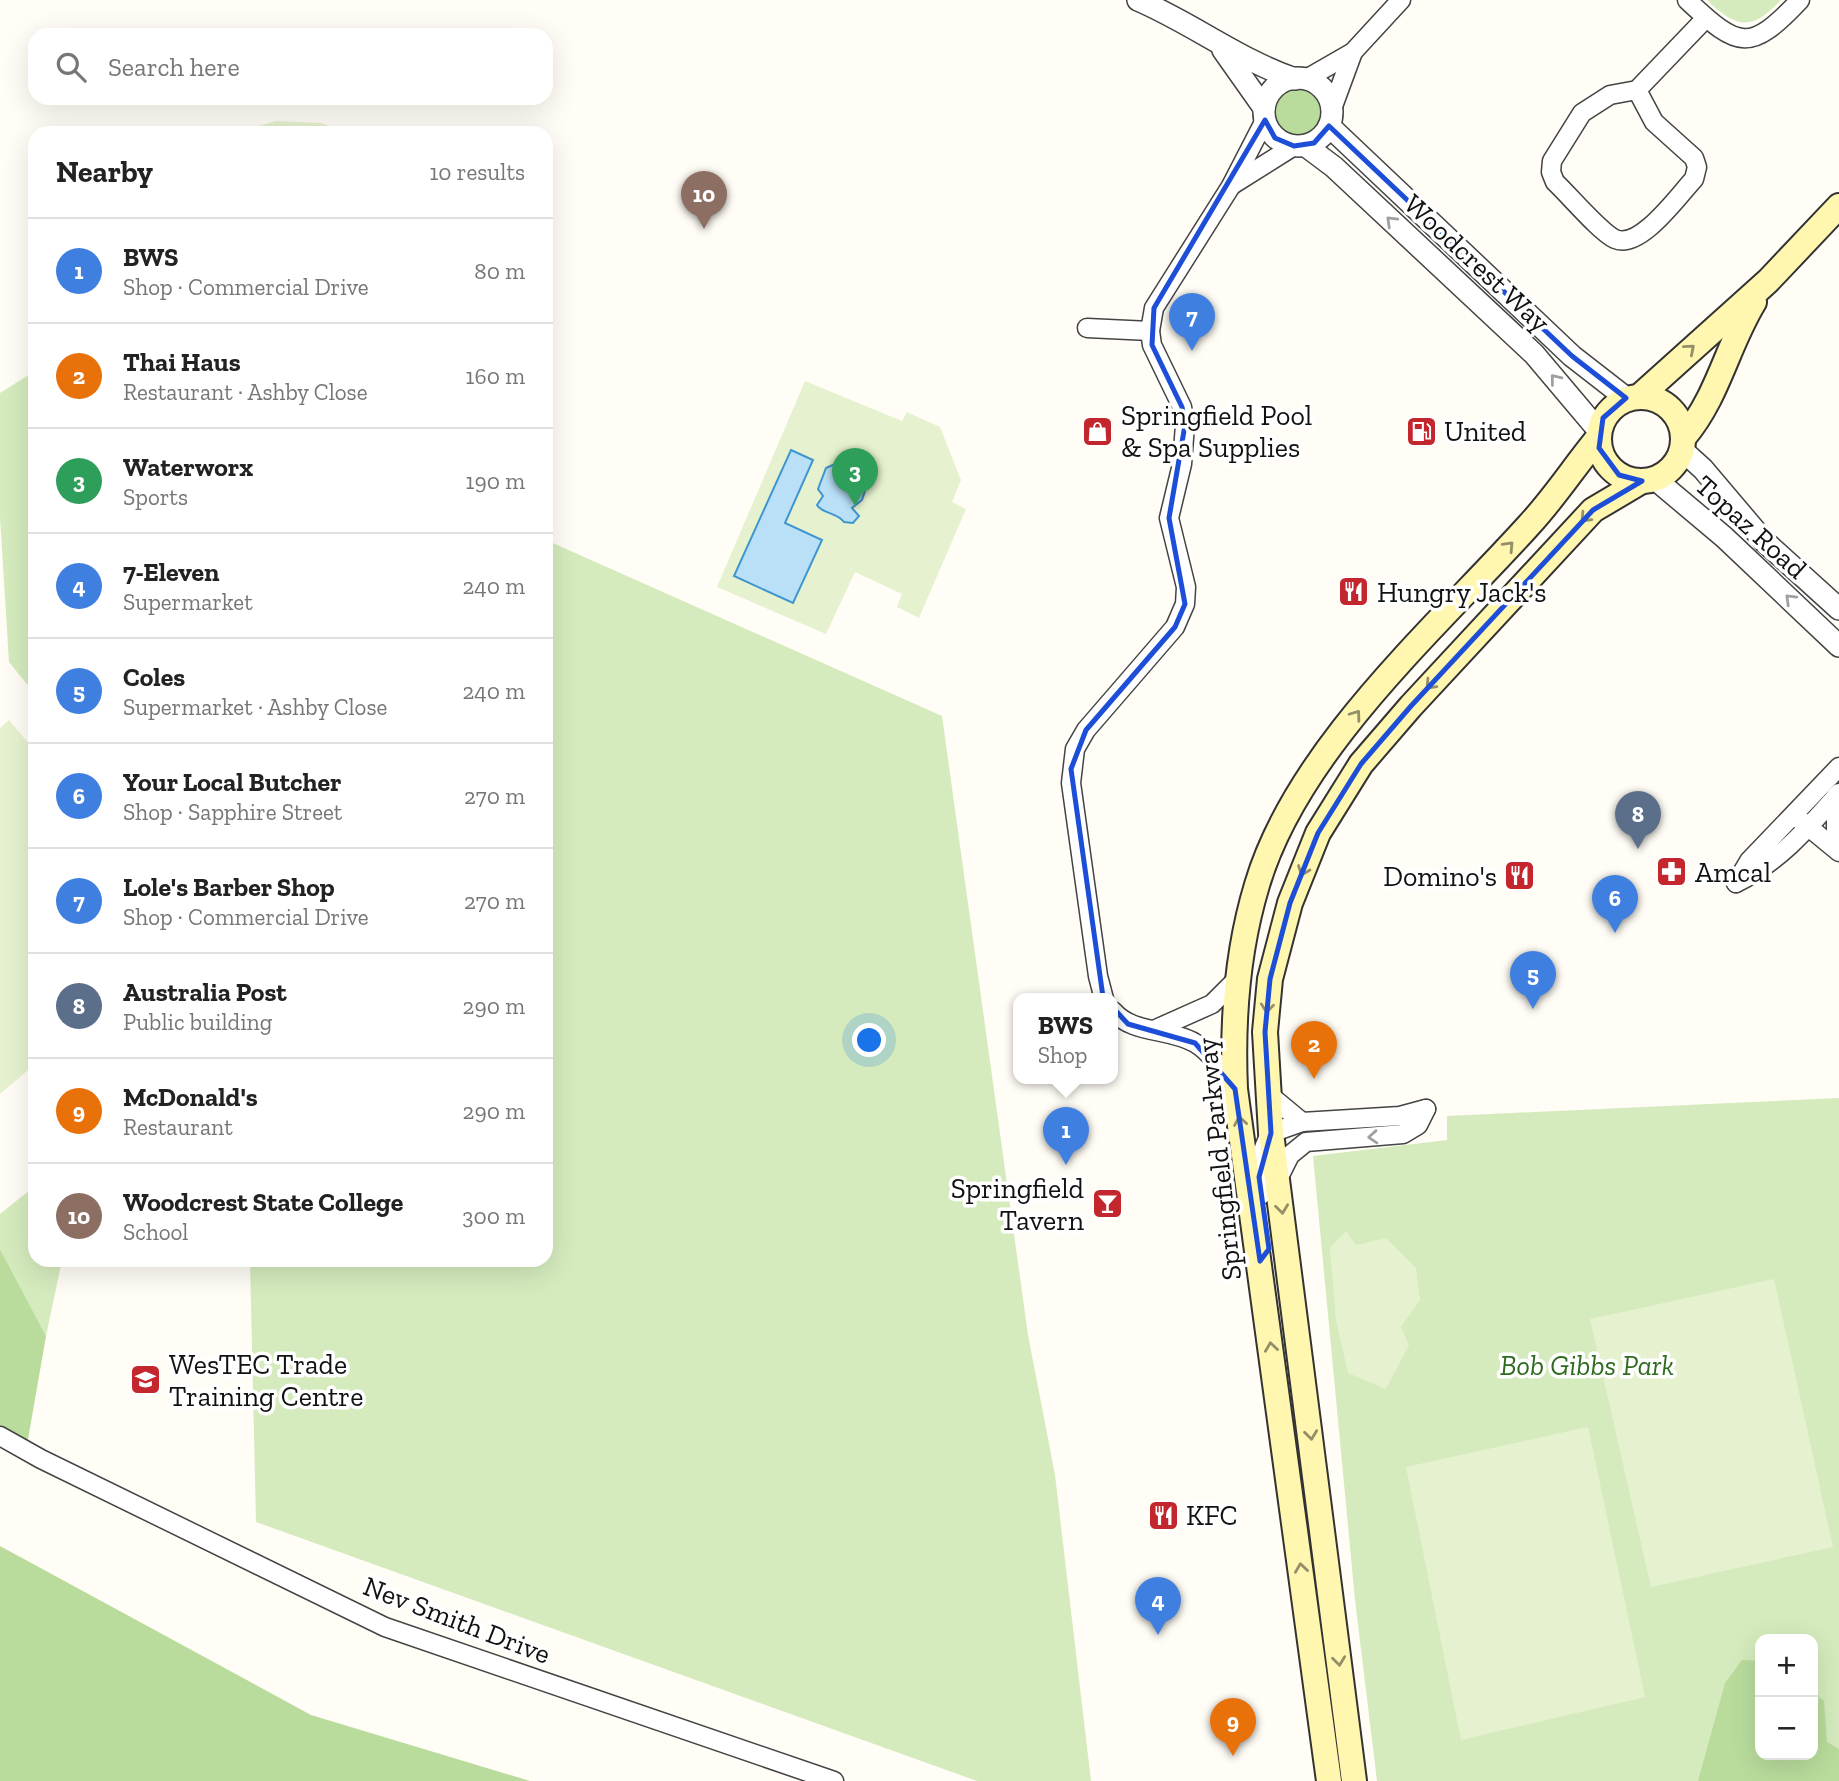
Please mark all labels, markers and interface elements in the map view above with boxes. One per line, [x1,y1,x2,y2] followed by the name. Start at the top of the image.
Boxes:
[28,28,553,105] search box
[52,48,90,86] icon: search
[108,51,240,83] text: Search here
[56,154,153,190] text: Nearby
[430,158,525,186] text: 10 results
[681,171,727,229] pin: 10
[1397,187,1557,339] street label: Woodcrest Way
[1386,217,1399,230] one-way arrow
[123,241,178,273] text: BWS
[74,257,84,285] text: 1
[474,257,525,285] text: 80 m
[123,273,369,301] text: Shop · Commercial Drive
[1169,293,1215,351] pin: 7
[1682,345,1695,357] one-way arrow
[123,346,241,378] text: Thai Haus
[73,362,85,390] text: 2
[466,362,525,390] text: 160 m
[1550,375,1563,387] one-way arrow
[123,378,367,406] text: Restaurant · Ashby Close
[1121,399,1312,464] place label: Springfield Pool & Spa Supplies
[1081,414,1115,448] shop icon: Springfield Pool & Spa Supplies
[1404,414,1438,448] fuel station icon: United
[1444,415,1526,448] place label: United
[832,448,878,506] pin: 3
[123,451,253,483] text: Waterworx
[73,467,85,495] text: 3
[466,467,525,495] text: 190 m
[1689,468,1813,586] street label: Topaz Road
[123,483,188,511] text: Sports
[1581,510,1594,523] one-way arrow
[1501,542,1514,555] one-way arrow
[123,556,220,588] text: 7-Eleven
[72,572,86,600] text: 4
[462,572,525,600] text: 240 m
[1337,575,1371,609] restaurant icon: Hungry Jack's
[1377,576,1547,609] place label: Hungry Jack's
[123,588,253,616] text: Supermarket
[1785,594,1798,607] one-way arrow
[123,661,185,693] text: Coles
[73,677,85,705] text: 5
[462,677,525,705] text: 240 m
[1426,677,1439,690] one-way arrow
[123,693,387,721] text: Supermarket · Ashby Close
[1347,711,1360,723] one-way arrow
[123,766,342,798] text: Your Local Butcher
[73,782,85,810] text: 6
[464,782,525,810] text: 270 m
[1615,791,1661,849] pin: 8
[123,798,342,826] text: Shop · Sapphire Street
[1655,855,1689,889] pharmacy icon: Amcal
[1695,856,1771,889] place label: Amcal
[1503,859,1537,893] restaurant icon: Domino's
[1383,860,1497,893] place label: Domino's
[1297,864,1311,876] one-way arrow
[123,871,335,903] text: Lole's Barber Shop
[1592,875,1638,933] pin: 6
[73,887,85,915] text: 7
[464,887,525,915] text: 270 m
[123,903,369,931] text: Shop · Commercial Drive
[1510,951,1556,1009] pin: 5
[123,976,287,1008] text: Australia Post
[73,992,85,1020] text: 8
[463,992,525,1020] text: 290 m
[1013,993,1118,1084] popup
[1260,1003,1275,1014] one-way arrow
[123,1008,272,1036] text: Public building
[1038,1009,1093,1041] text: BWS
[1291,1021,1337,1079] pin: 2
[852,1023,886,1057] your location
[1190,1035,1248,1282] street label: Springfield Parkway
[1038,1041,1087,1069] text: Shop
[123,1081,258,1113] text: McDonald's
[73,1097,85,1125] text: 9
[463,1097,525,1125] text: 290 m
[1043,1107,1089,1165] pin: 1
[123,1113,233,1141] text: Restaurant
[1233,1115,1248,1127] one-way arrow
[1367,1129,1378,1144] one-way arrow
[951,1172,1084,1237] place label: Springfield Tavern
[123,1186,403,1218] text: Woodcrest State College
[1090,1187,1124,1221] bar icon: Springfield Tavern
[68,1202,90,1230] text: 10
[462,1202,525,1230] text: 300 m
[1275,1204,1290,1215] one-way arrow
[123,1218,188,1246] text: School
[1264,1341,1279,1353] one-way arrow
[169,1348,363,1413] place label: WesTEC Trade Training Centre
[1500,1349,1674,1382] park label: Bob Gibbs Park
[129,1363,163,1397] school or university icon: WesTEC Trade Training Centre
[1303,1429,1318,1441] one-way arrow
[1146,1498,1180,1532] restaurant icon: KFC
[1186,1499,1238,1532] place label: KFC
[1293,1562,1308,1574] one-way arrow
[359,1569,555,1671] street label: Nev Smith Drive
[1135,1577,1181,1635] pin: 4
[1755,1634,1818,1760] map controls
[1755,1634,1818,1697] button: +
[1332,1655,1347,1667] one-way arrow
[1755,1697,1818,1760] button: −
[1210,1698,1256,1756] pin: 9

